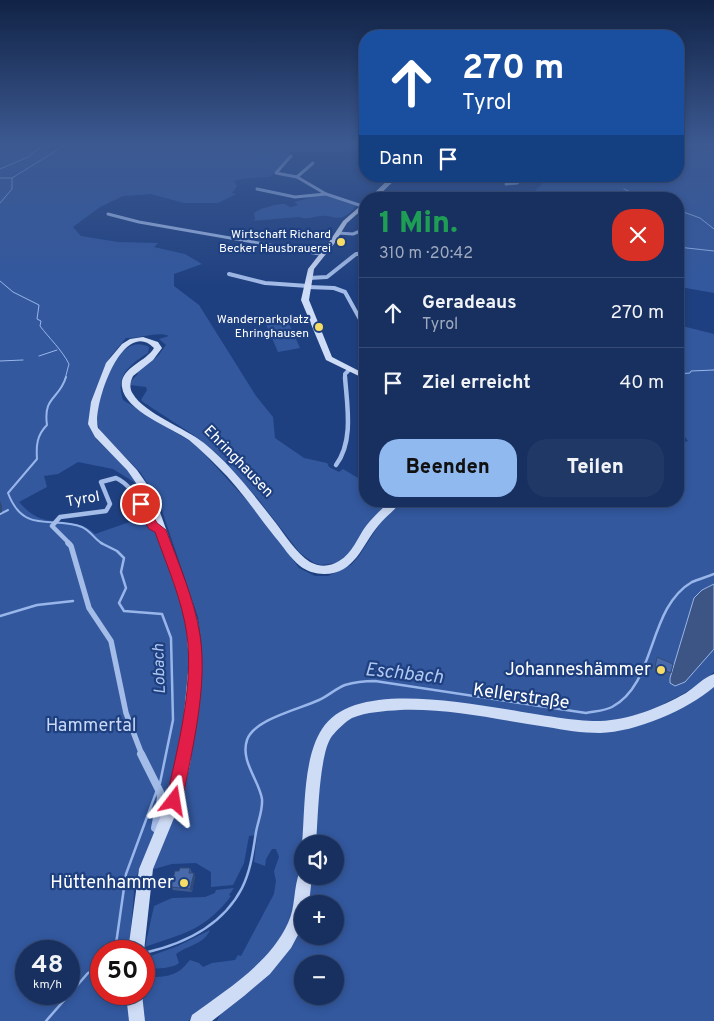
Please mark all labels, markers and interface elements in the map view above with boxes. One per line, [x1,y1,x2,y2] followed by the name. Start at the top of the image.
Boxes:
[462,47,564,91] text: 270 m
[379,50,444,115] icon: ahead
[462,90,512,117] text: Tyrol
[434,145,462,173] icon: arrive
[379,147,424,171] text: Dann
[379,206,458,243] text: 1 Min.
[612,209,664,261] button: close
[219,227,331,257] place label: Wirtschaft Richard Becker Hausbrauerei
[335,236,347,248] marker: Wirtschaft Richard Becker Hausbrauerei
[379,244,473,264] text: 310 m · 20:42
[422,291,517,315] text: Geradeaus
[379,299,407,327] icon: ahead
[610,301,664,325] text: 270 m
[217,312,309,342] place label: Wanderparkplatz Ehringhausen
[422,315,458,335] text: Tyrol
[313,321,325,333] marker: Wanderparkplatz Ehringhausen
[379,369,407,397] icon: arrive
[422,371,531,395] text: Ziel erreicht
[619,371,664,395] text: 40 m
[199,422,277,502] street label: Ehringhausen
[379,439,517,497] button: Beenden
[527,439,664,497] button: Teilen
[120,483,162,525] pin
[65,488,101,512] street label: Tyrol
[127,490,155,518] icon: arrive
[149,643,171,695] water label: Lobach
[364,658,445,690] water label: Eschbach
[505,659,651,682] place label: Johanneshämmer
[655,664,667,676] marker: Johanneshämmer
[471,679,571,715] street label: Kellerstraße
[46,715,136,738] park label: Hammertal
[147,774,199,826] position arrow
[294,835,344,1005] map controls
[294,835,344,885] button: sound
[50,872,174,895] place label: Hüttenhammer
[178,877,190,889] marker: Hüttenhammer
[294,895,344,945] button: +
[90,940,155,1005] speed limit sign: 50
[32,950,63,982] text: 48
[294,955,344,1005] button: −
[33,977,62,993] text: km/h

